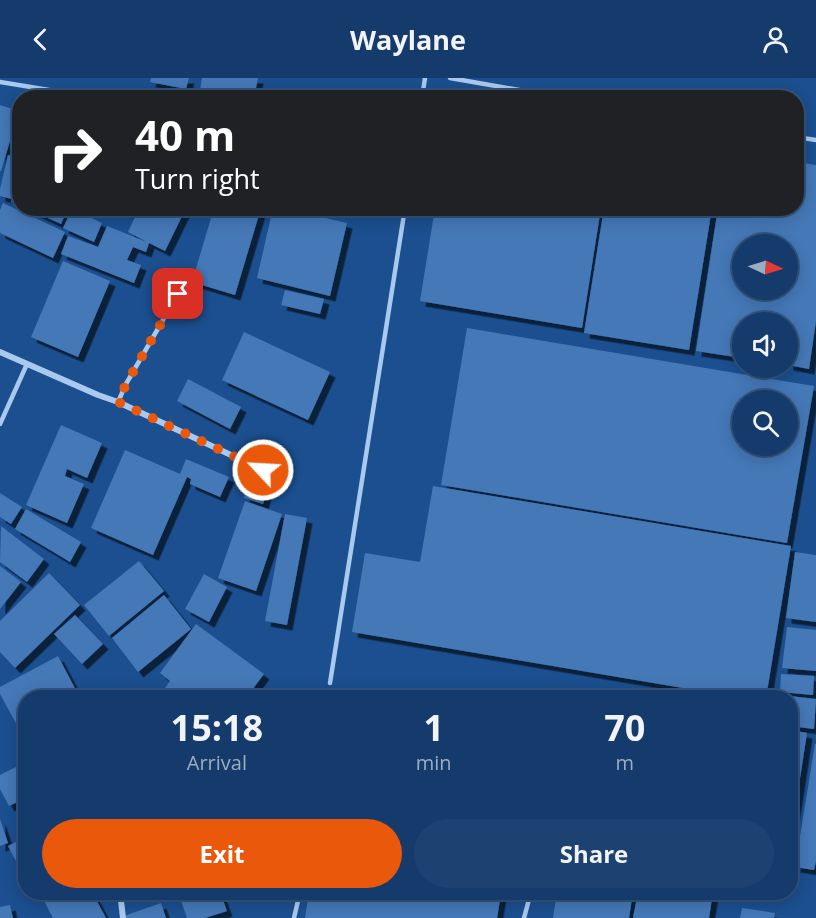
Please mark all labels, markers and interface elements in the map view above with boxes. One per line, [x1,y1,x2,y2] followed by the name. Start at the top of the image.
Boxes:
[350,21,466,58] text: Waylane
[24,23,57,56] icon: back
[759,23,792,56] icon: person
[135,106,235,163] text: 40 m
[36,114,114,192] icon: right
[135,160,260,197] text: Turn right
[732,234,798,300] north arrow
[732,234,798,456] map controls
[152,268,203,319] pin
[161,277,194,310] icon: arrive
[732,312,798,378] button: sound
[732,390,798,456] button: search
[231,438,295,502] position arrow
[171,703,263,752] text: 15:18
[423,703,444,752] text: 1
[604,703,645,752] text: 70
[187,749,247,776] text: Arrival
[416,749,452,776] text: min
[616,749,634,776] text: m
[42,819,402,888] button: Exit
[414,819,774,888] button: Share

